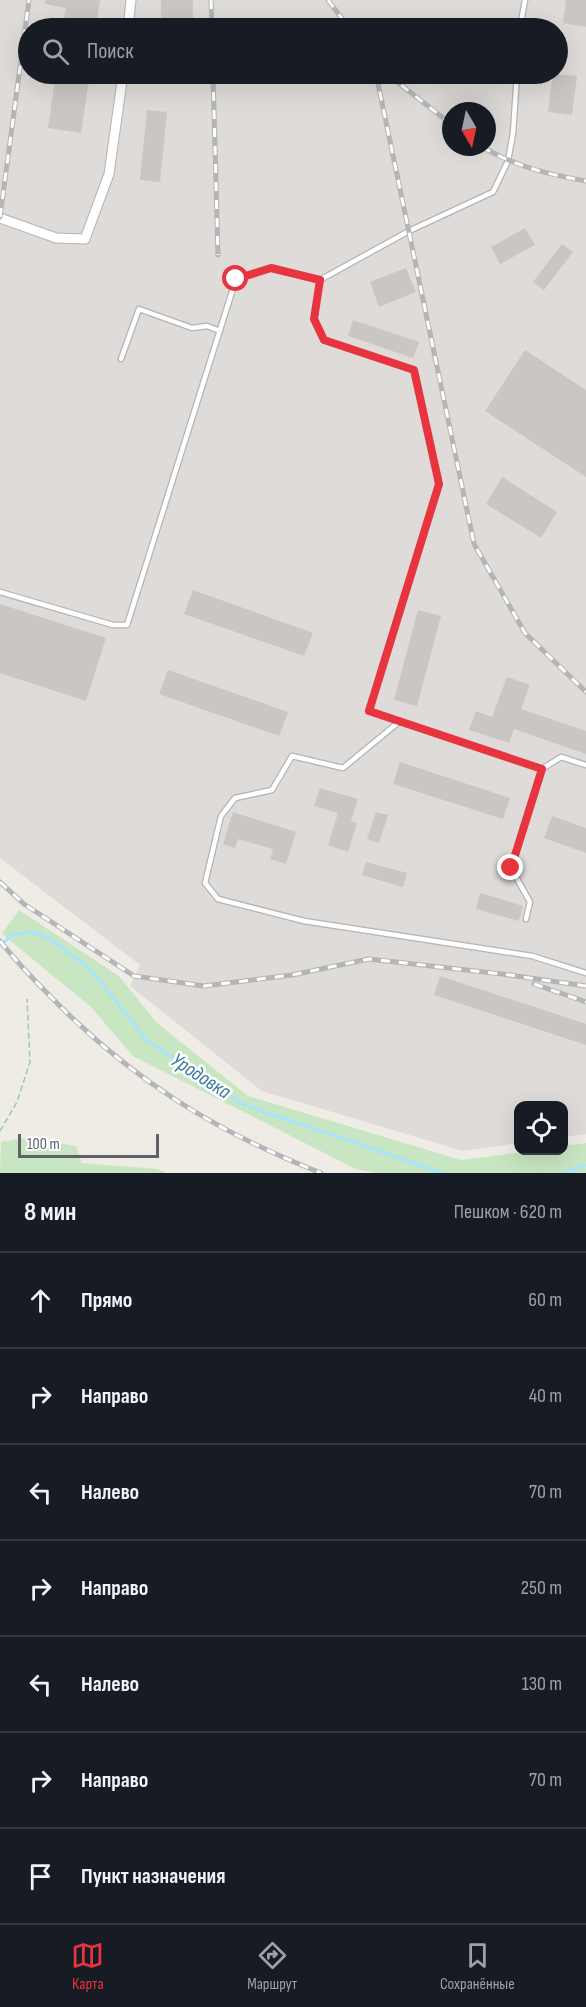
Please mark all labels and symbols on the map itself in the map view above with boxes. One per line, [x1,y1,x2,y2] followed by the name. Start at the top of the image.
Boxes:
[442,102,496,156] north arrow
[222,265,248,291] route start
[497,854,523,880] route end
[167,1048,236,1105] water label: Уродовка
[18,1131,159,1158] scale bar

